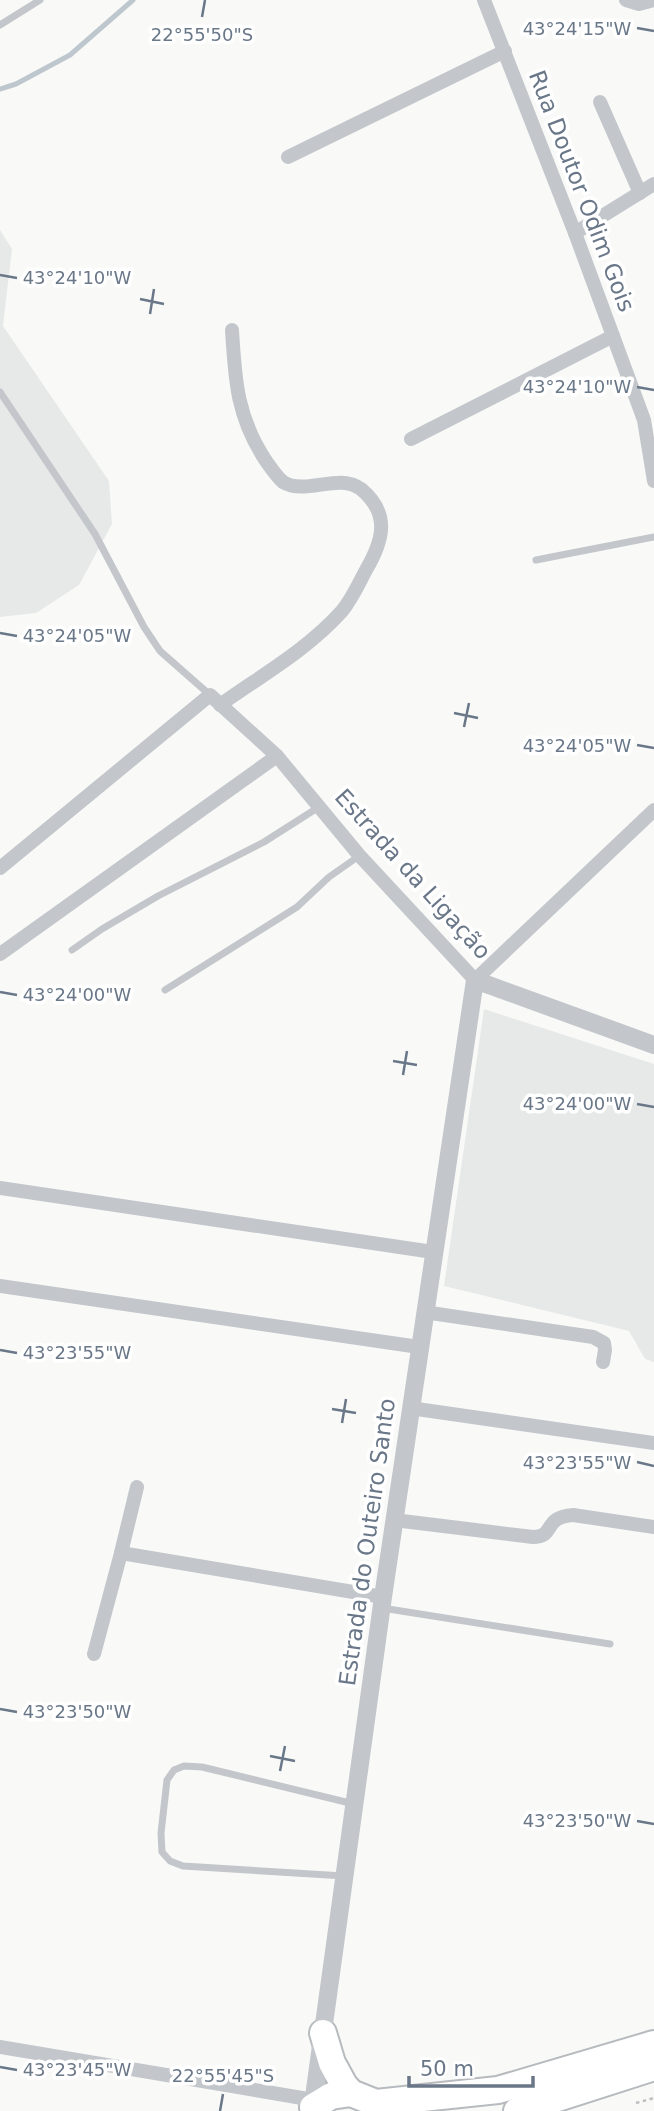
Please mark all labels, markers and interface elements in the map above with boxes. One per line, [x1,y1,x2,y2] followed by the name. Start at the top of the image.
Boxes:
[523,18,632,39] text: 43°24'15"W
[151,24,253,45] text: 22°55'50"S
[524,67,640,315] street label: Rua Doutor Odim Gois
[23,267,132,288] text: 43°24'10"W
[523,376,632,397] text: 43°24'10"W
[23,625,132,646] text: 43°24'05"W
[523,735,632,756] text: 43°24'05"W
[330,784,496,964] street label: Estrada da Ligação
[23,984,132,1005] text: 43°24'00"W
[523,1093,632,1114] text: 43°24'00"W
[23,1342,132,1363] text: 43°23'55"W
[334,1397,400,1687] street label: Estrada do Outeiro Santo
[523,1452,632,1473] text: 43°23'55"W
[23,1701,132,1722] text: 43°23'50"W
[523,1810,632,1831] text: 43°23'50"W
[409,2044,533,2088] scale bar
[420,2057,474,2081] text: 50 m
[23,2059,132,2080] text: 43°23'45"W
[172,2065,274,2086] text: 22°55'45"S

